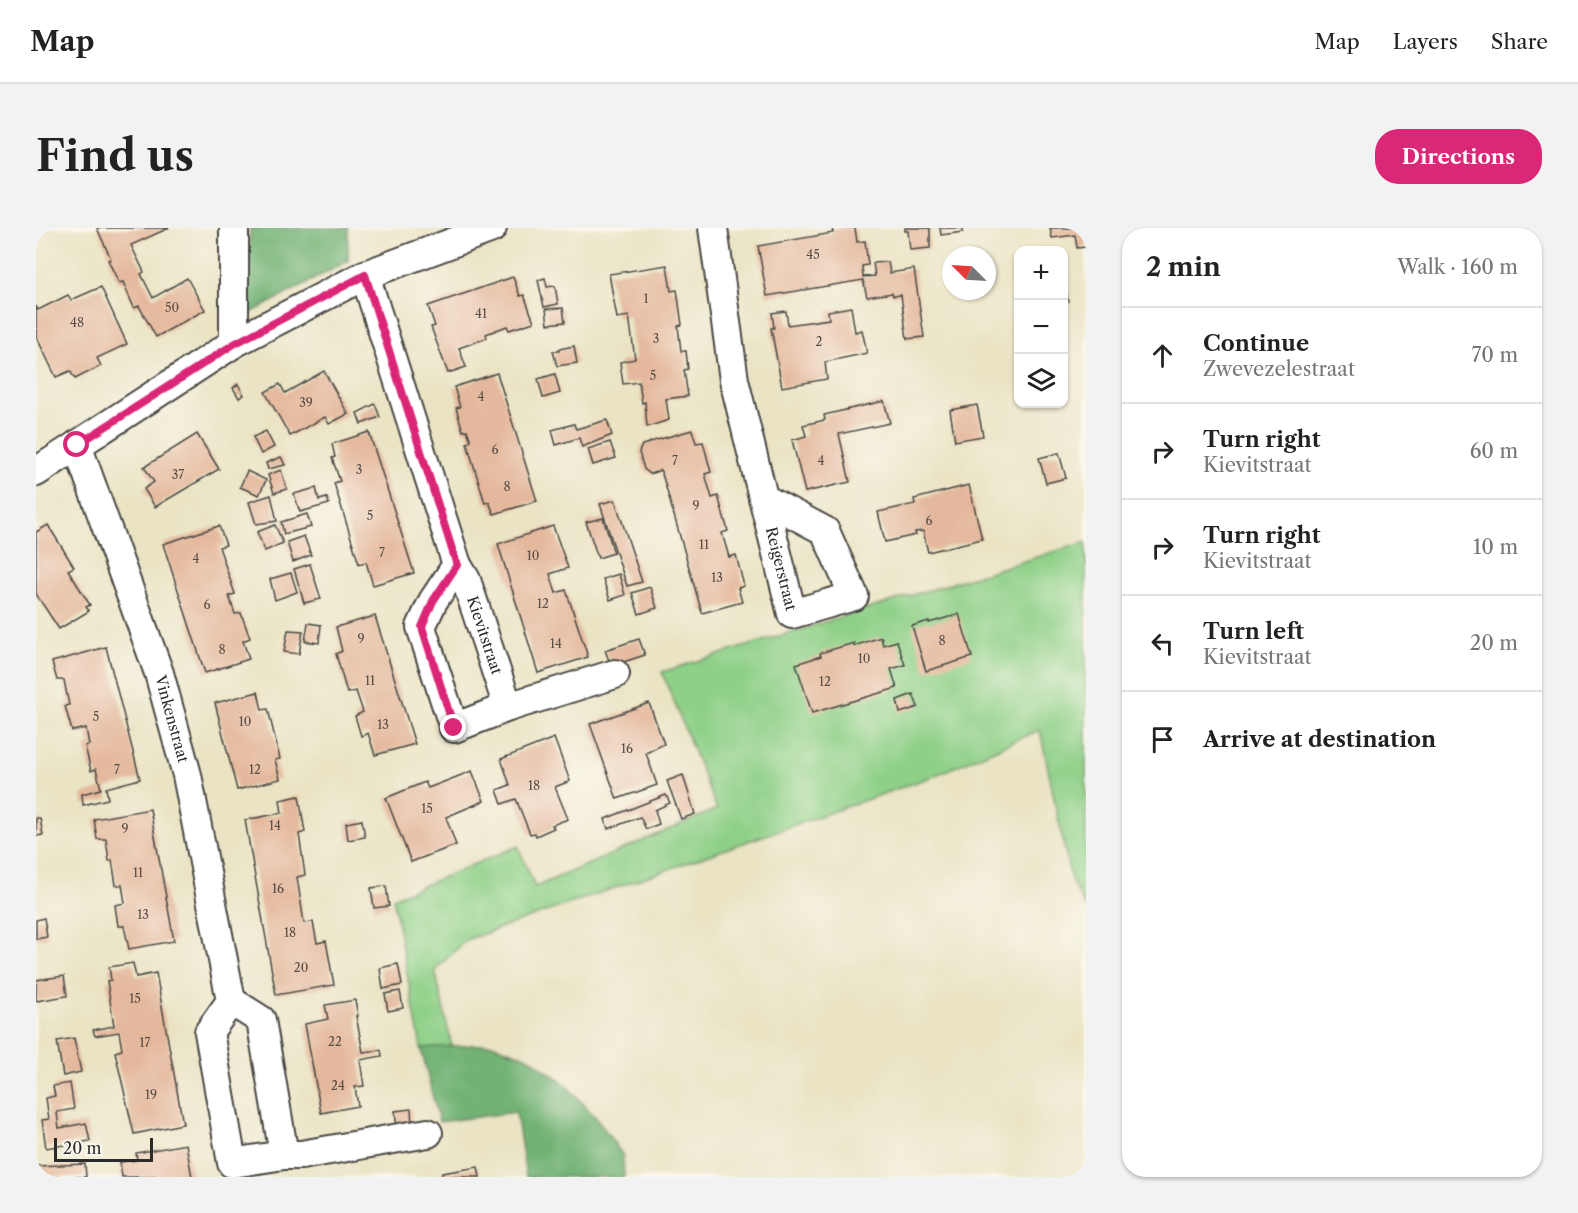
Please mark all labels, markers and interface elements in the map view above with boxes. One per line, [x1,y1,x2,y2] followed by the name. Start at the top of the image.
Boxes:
[30,24,94,58] text: Map
[1315,29,1360,54] text: Map
[1393,29,1458,54] text: Layers
[1491,29,1548,54] text: Share
[1375,129,1542,184] button: Directions
[36,130,194,182] text: Find us
[942,246,996,300] north arrow
[1014,246,1068,408] map controls
[1014,246,1068,300] button: +
[806,247,820,262] house number: 45
[1146,251,1221,283] text: 2 min
[1397,255,1518,279] text: Walk · 160 m
[643,291,649,306] house number: 1
[165,300,179,315] house number: 50
[1014,300,1068,354] button: −
[475,306,487,321] house number: 41
[70,315,84,330] house number: 48
[1203,330,1309,357] text: Continue
[653,331,659,346] house number: 3
[816,334,823,349] house number: 2
[1146,339,1179,372] icon: ahead
[1472,343,1518,367] text: 70 m
[1014,354,1068,408] button: layers
[1203,357,1355,381] text: Zwevezelestraat
[650,368,656,383] house number: 5
[478,389,485,404] house number: 4
[299,395,313,410] house number: 39
[1203,426,1321,453] text: Turn right
[63,431,89,457] route start
[1146,435,1179,468] icon: right
[1470,439,1518,463] text: 60 m
[491,442,499,457] house number: 6
[672,453,678,468] house number: 7
[818,453,825,468] house number: 4
[1203,453,1312,477] text: Kievitstraat
[356,462,362,477] house number: 3
[172,467,184,482] house number: 37
[503,479,511,494] house number: 8
[692,498,700,513] house number: 9
[367,508,373,523] house number: 5
[925,513,933,528] house number: 6
[1203,522,1321,549] text: Turn right
[762,525,801,613] street label: Reigerstraat
[1146,531,1179,564] icon: right
[1473,535,1518,559] text: 10 m
[699,537,709,552] house number: 11
[379,545,385,560] house number: 7
[527,548,539,563] house number: 10
[1203,549,1312,573] text: Kievitstraat
[193,551,200,566] house number: 4
[711,570,723,585] house number: 13
[463,593,507,678] street label: Kievitstraat
[537,596,549,611] house number: 12
[203,597,211,612] house number: 6
[1203,618,1304,645] text: Turn left
[1146,627,1179,660] icon: left
[357,631,365,646] house number: 9
[1470,631,1518,655] text: 20 m
[938,633,946,648] house number: 8
[550,636,562,651] house number: 14
[218,642,226,657] house number: 8
[1203,645,1312,669] text: Kievitstraat
[858,651,870,666] house number: 10
[151,672,193,765] street label: Vinkenstraat
[365,673,375,688] house number: 11
[819,674,831,689] house number: 12
[93,709,99,724] house number: 5
[239,714,251,729] house number: 10
[440,714,466,740] route end
[377,717,389,732] house number: 13
[1146,723,1179,756] icon: arrive
[1203,726,1436,753] text: Arrive at destination
[621,741,633,756] house number: 16
[114,762,120,777] house number: 7
[249,762,261,777] house number: 12
[528,778,540,793] house number: 18
[421,801,433,816] house number: 15
[269,818,281,833] house number: 14
[121,821,129,836] house number: 9
[133,865,143,880] house number: 11
[272,881,284,896] house number: 16
[137,907,149,922] house number: 13
[284,925,296,940] house number: 18
[294,960,308,975] house number: 20
[129,991,141,1006] house number: 15
[328,1034,342,1049] house number: 22
[140,1035,151,1050] house number: 17
[331,1078,345,1093] house number: 24
[145,1087,157,1102] house number: 19
[54,1135,153,1162] scale bar
[63,1138,102,1158] text: 20 m

